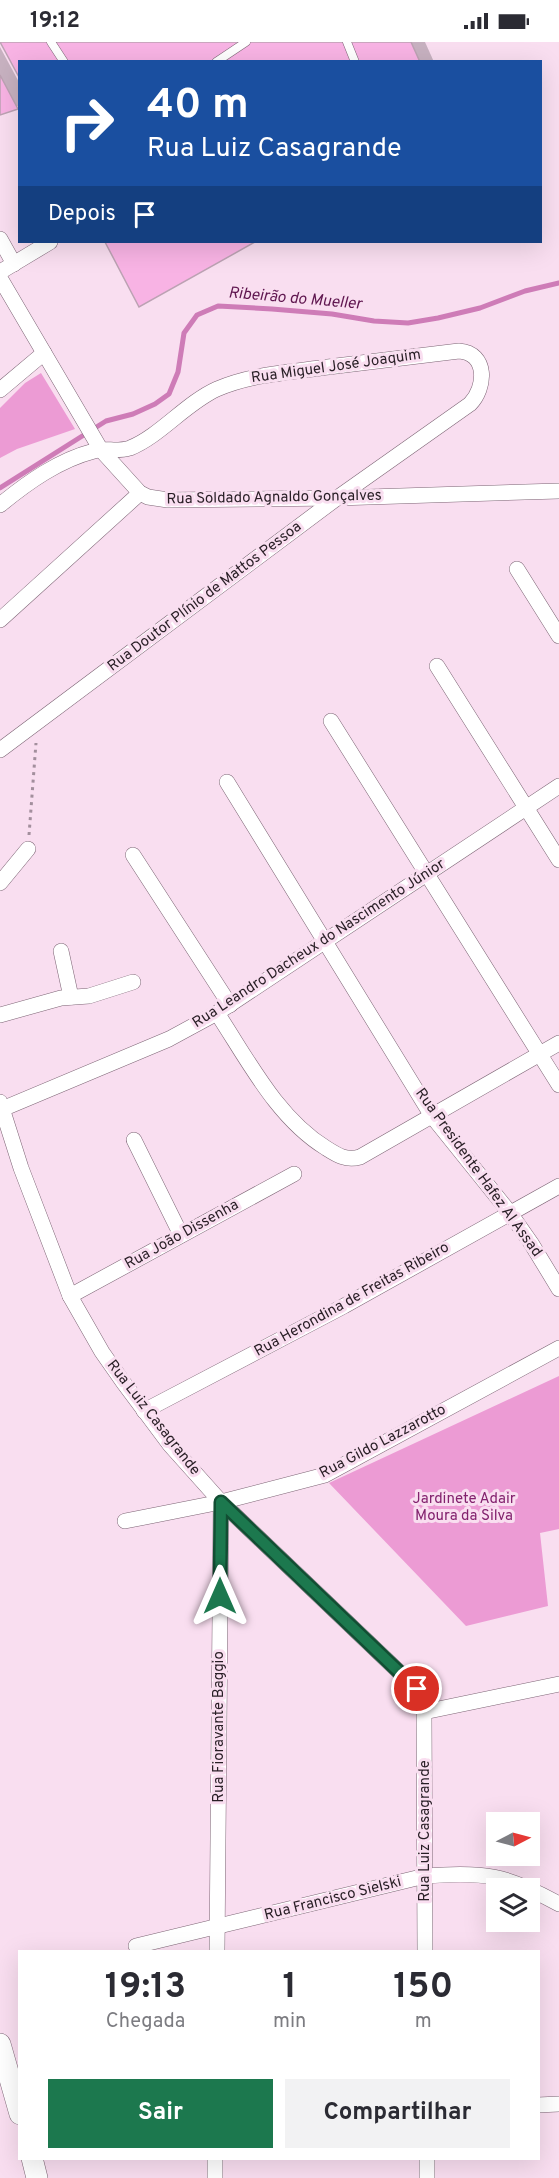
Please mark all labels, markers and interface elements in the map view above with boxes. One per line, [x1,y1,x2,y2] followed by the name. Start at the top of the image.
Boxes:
[30,8,80,35] text: 19:12
[147,80,249,133] text: 40 m
[48,84,126,162] icon: right
[147,132,402,166] text: Rua Luiz Casagrande
[128,198,161,231] icon: arrive
[48,201,116,228] text: Depois
[227,283,365,315] water label: Ribeirão do Mueller
[250,346,422,388] street label: Rua Miguel José Joaquim
[166,487,382,509] street label: Rua Soldado Agnaldo Gonçalves
[104,518,306,676] street label: Rua Doutor Plínio de Mattos Pessoa
[189,855,449,1033] street label: Rua Leandro Dacheux do Nascimento Júnior
[410,1085,546,1261] street label: Rua Presidente Hafez Al Assad
[122,1196,242,1274] street label: Rua João Dissenha
[251,1238,453,1362] street label: Rua Herondina de Freitas Ribeiro
[102,1356,204,1480] street label: Rua Luiz Casagrande
[316,1401,450,1483] street label: Rua Gildo Lazzarotto
[412,1490,516,1526] park label: Jardinete Adair Moura da Silva
[188,1564,252,1628] position arrow
[210,1651,229,1803] street label: Rua Fioravante Baggio
[391,1663,442,1714] pin
[400,1672,433,1705] icon: arrive
[416,1760,435,1902] street label: Rua Luiz Casagrande
[486,1812,540,1866] north arrow
[486,1812,540,1932] map controls
[262,1873,404,1925] street label: Rua Francisco Sielski
[486,1878,540,1932] button: layers
[105,1965,186,2011] text: 19:13
[282,1965,297,2011] text: 1
[393,1965,453,2011] text: 150
[106,2009,185,2035] text: Chegada
[273,2009,306,2035] text: min
[415,2009,432,2035] text: m
[48,2079,273,2148] button: Sair
[285,2079,510,2148] button: Compartilhar

